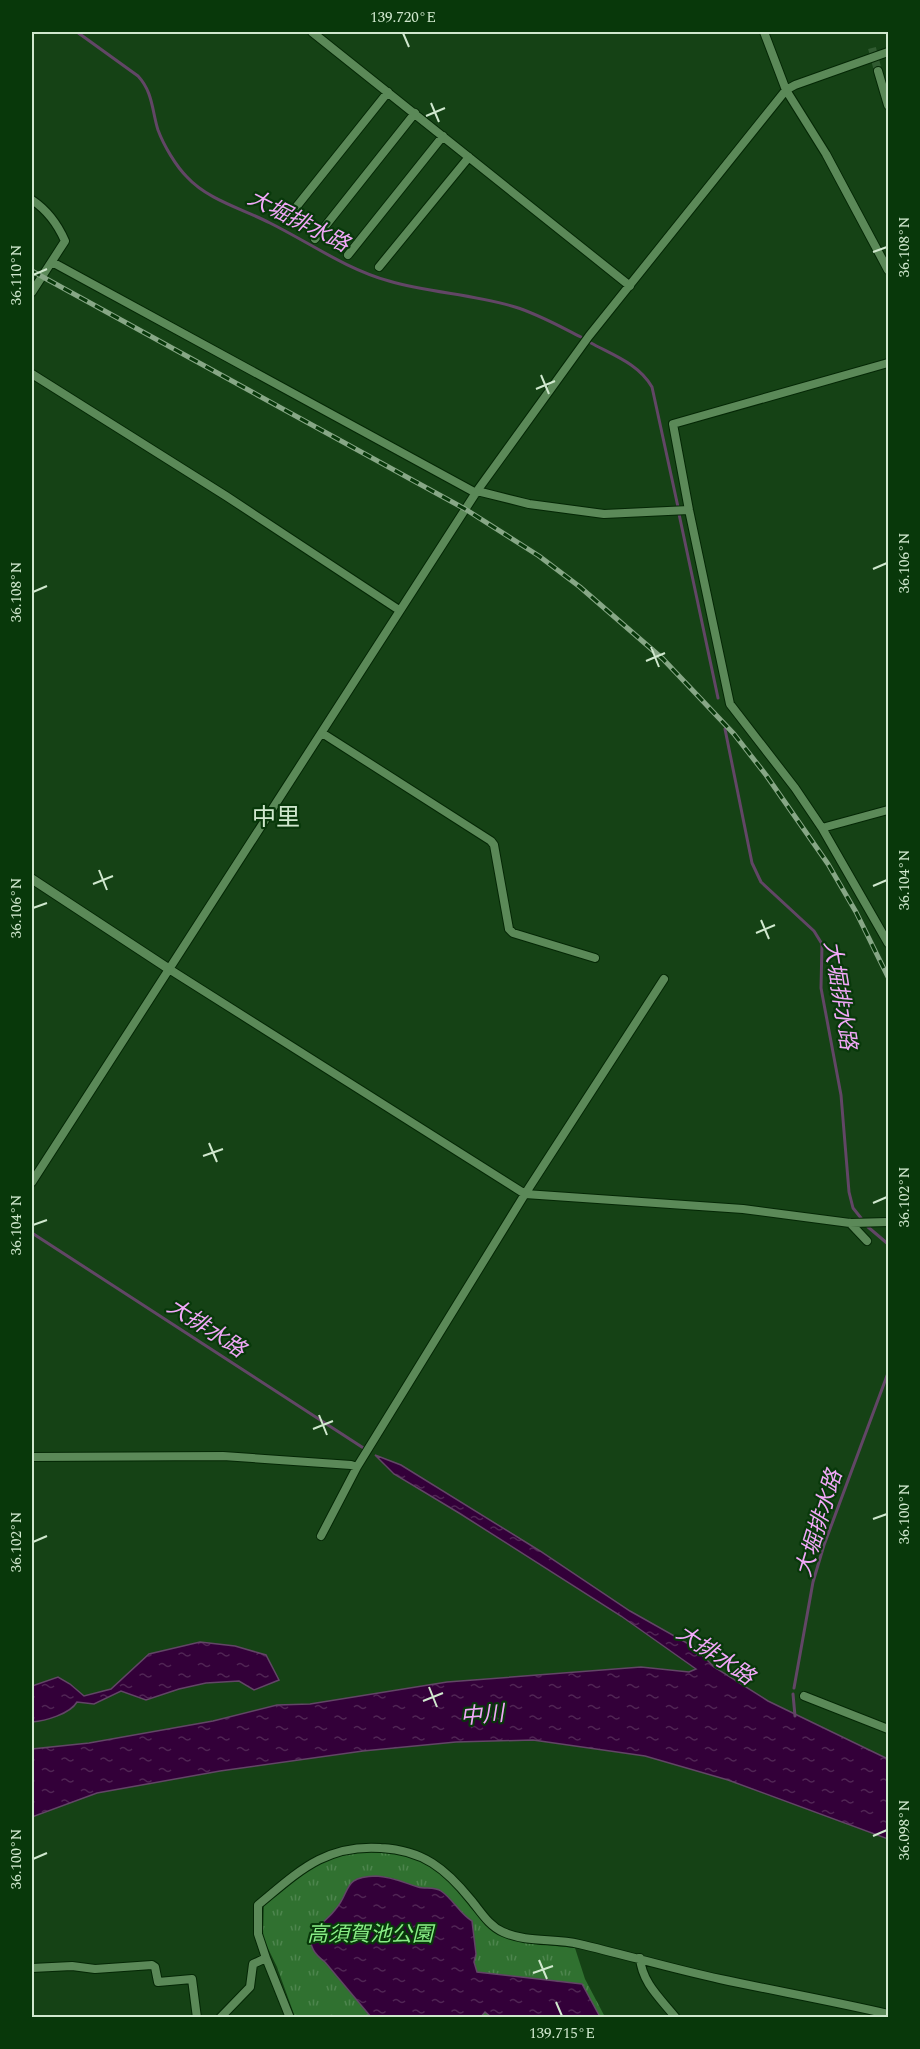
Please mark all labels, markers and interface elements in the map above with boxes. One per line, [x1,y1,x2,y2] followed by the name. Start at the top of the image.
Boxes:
[370,6,436,29] text: 139.720°E
[242,182,357,262] water label: 大堀排水路
[893,217,916,277] text: 36.108°N
[5,245,28,305] text: 36.110°N
[893,533,916,593] text: 36.106°N
[5,562,28,622] text: 36.108°N
[252,800,300,836] district label: 中里
[893,850,916,910] text: 36.104°N
[5,878,28,938] text: 36.106°N
[815,938,865,1054] water label: 大堀排水路
[893,1167,916,1227] text: 36.102°N
[5,1195,28,1255] text: 36.104°N
[160,1290,254,1367] water label: 大排水路
[788,1464,852,1581] water label: 大堀排水路
[893,1484,916,1544] text: 36.100°N
[5,1512,28,1572] text: 36.102°N
[669,1617,763,1695] water label: 大排水路
[459,1697,507,1734] water label: 中川
[893,1800,916,1860] text: 36.098°N
[5,1829,28,1889] text: 36.100°N
[307,1919,436,1951] park label: 高須賀池公園
[529,2022,595,2045] text: 139.715°E

